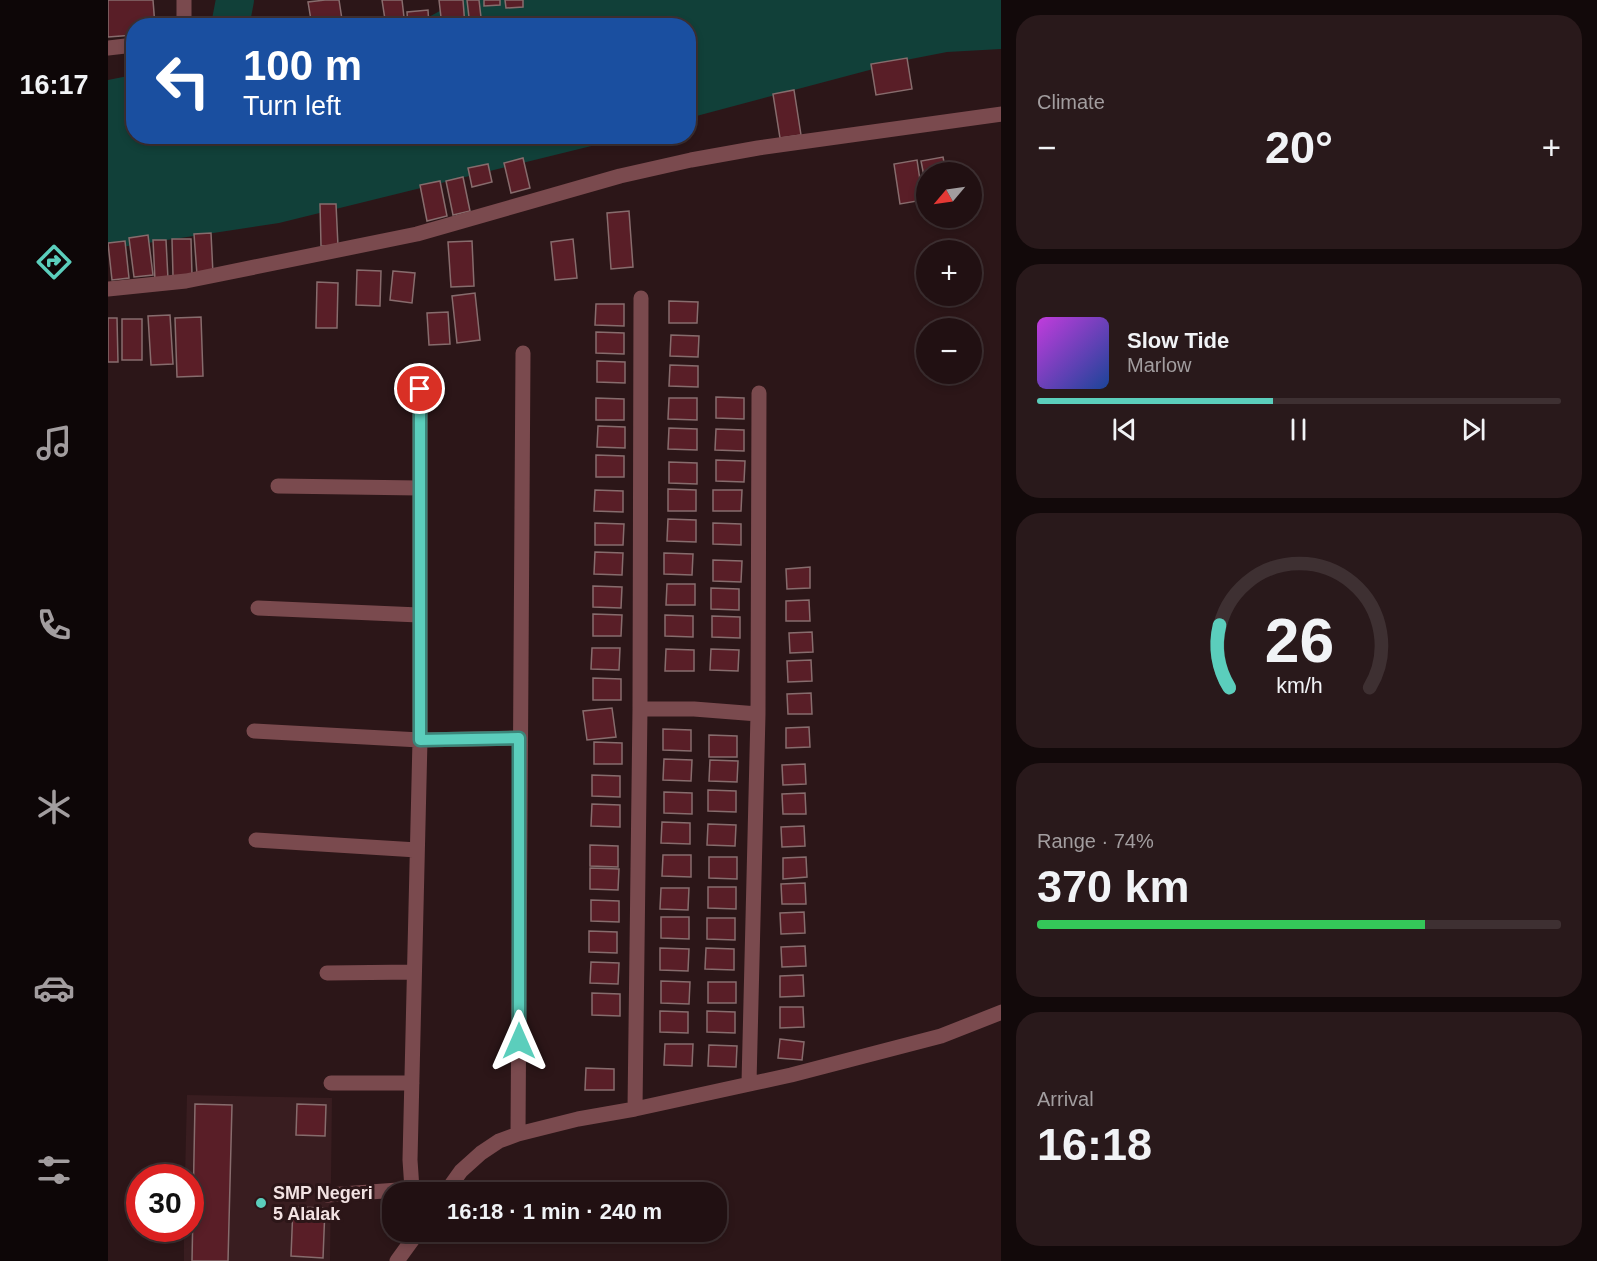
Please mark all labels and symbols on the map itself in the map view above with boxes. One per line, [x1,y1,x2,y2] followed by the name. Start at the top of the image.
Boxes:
[916,162,982,228] north arrow
[394,363,445,414] pin
[487,1009,551,1073] position arrow
[126,1164,204,1242] speed limit sign: 30
[273,1183,373,1224] place label: SMP Negeri 5 Alalak
[254,1196,268,1210] marker: SMP Negeri 5 Alalak

